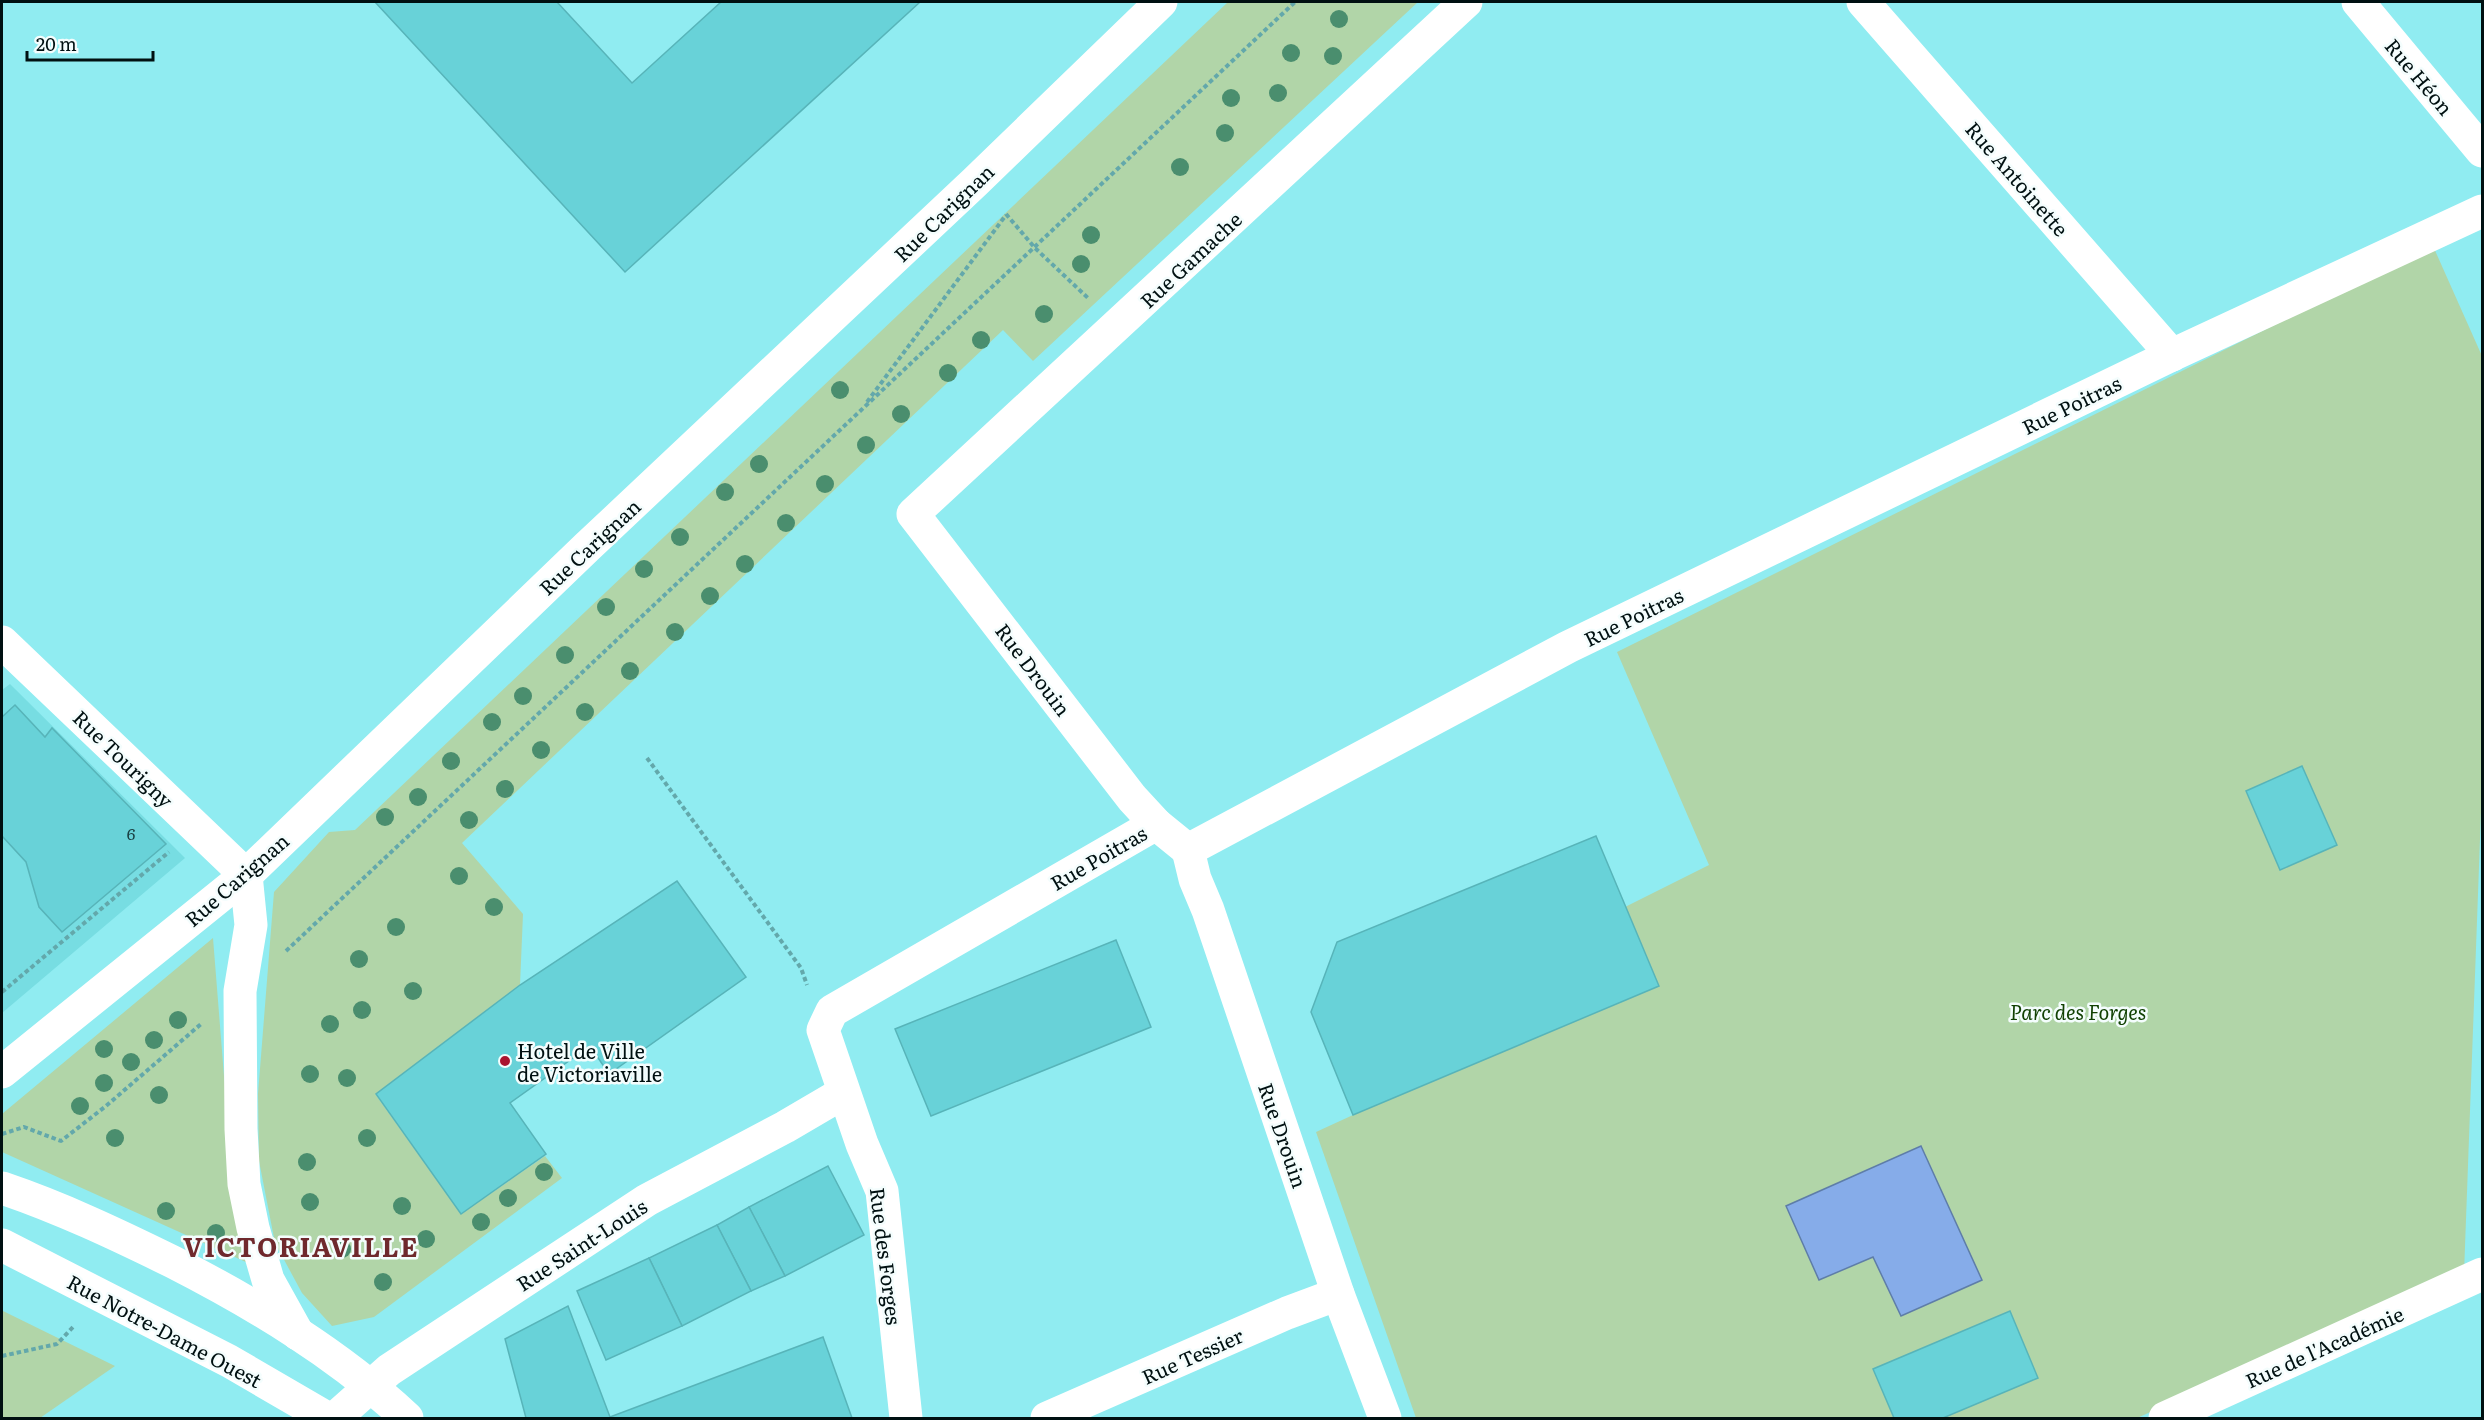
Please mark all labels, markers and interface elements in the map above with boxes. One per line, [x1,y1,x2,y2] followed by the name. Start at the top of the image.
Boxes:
[27,24,153,62] scale bar
[36,30,77,57] text: 20 m
[2379,31,2461,121] street label: Rue Héon
[1960,114,2076,242] street label: Rue Antoinette
[886,156,1000,268] street label: Rue Carignan
[1132,204,1248,314] street label: Rue Gamache
[2016,367,2126,441] street label: Rue Poitras
[531,491,647,601] street label: Rue Carignan
[1578,579,1688,653] street label: Rue Poitras
[989,616,1079,722] street label: Rue Drouin
[67,702,181,814] street label: Rue Tourigny
[1044,817,1152,897] street label: Rue Poitras
[127,821,136,845] house number: 6
[177,825,295,933] street label: Rue Carignan
[2010,996,2146,1026] park label: Parc des Forges
[517,1035,662,1088] place label: Hotel de Ville de Victoriaville
[498,1054,512,1068] marker: Hotel de Ville de Victoriaville
[1252,1078,1316,1192] street label: Rue Drouin
[864,1186,910,1326] street label: Rue des Forges
[510,1190,652,1298] street label: Rue Saint-Louis
[183,1226,419,1265] district label: VICTORIAVILLE
[62,1266,268,1394] street label: Rue Notre-Dame Ouest
[2240,1298,2408,1394] street label: Rue de l'Académie
[1136,1319,1248,1391] street label: Rue Tessier

